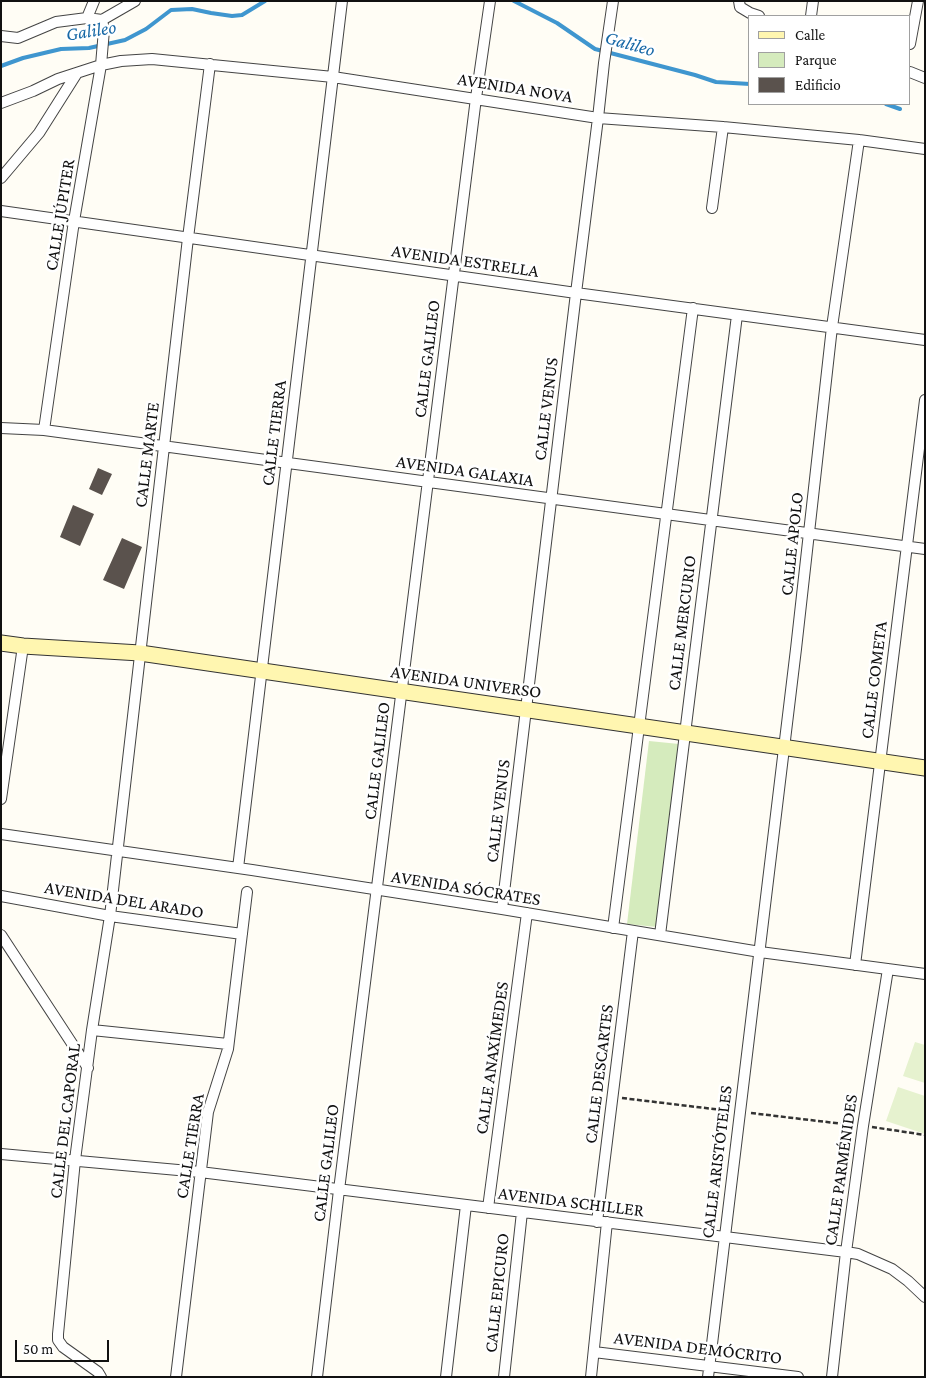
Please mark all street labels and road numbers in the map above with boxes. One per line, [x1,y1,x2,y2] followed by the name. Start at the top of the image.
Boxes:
[456,68,574,108] street label: AVENIDA NOVA
[41,158,79,272] street label: CALLE JÚPITER
[390,240,540,282] street label: AVENIDA ESTRELLA
[409,299,445,419] street label: CALLE GALILEO
[529,356,563,462] street label: CALLE VENUS
[257,379,291,487] street label: CALLE TIERRA
[130,401,164,509] street label: CALLE MARTE
[395,451,535,491] street label: AVENIDA GALAXIA
[776,491,808,597] street label: CALLE APOLO
[663,554,701,692] street label: CALLE MERCURIO
[856,620,892,740] street label: CALLE COMETA
[389,661,543,703] street label: AVENIDA UNIVERSO
[359,701,395,821] street label: CALLE GALILEO
[481,758,515,864] street label: CALLE VENUS
[390,866,542,910] street label: AVENIDA SÓCRATES
[43,877,205,923] street label: AVENIDA DEL ARADO
[471,980,513,1136] street label: CALLE ANAXÍMEDES
[580,1003,618,1145] street label: CALLE DESCARTES
[45,1042,85,1200] street label: CALLE DEL CAPORAL
[697,1084,737,1240] street label: CALLE ARISTÓTELES
[171,1092,209,1200] street label: CALLE TIERRA
[820,1093,862,1247] street label: CALLE PARMÉNIDES
[308,1103,344,1223] street label: CALLE GALILEO
[497,1182,645,1222] street label: AVENIDA SCHILLER
[480,1232,514,1354] street label: CALLE EPICURO
[613,1327,783,1369] street label: AVENIDA DEMÓCRITO

